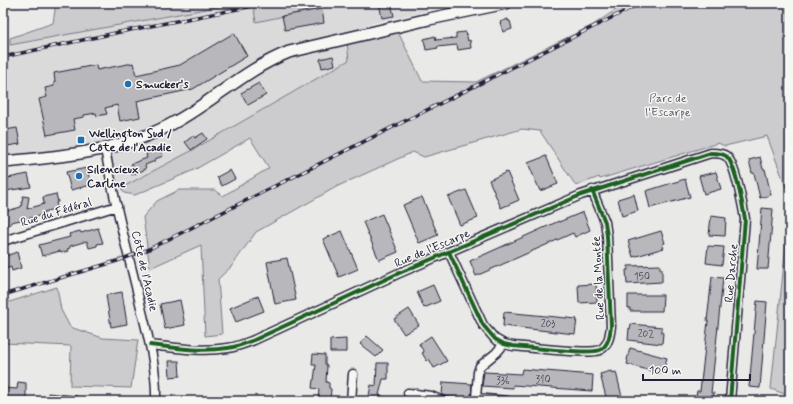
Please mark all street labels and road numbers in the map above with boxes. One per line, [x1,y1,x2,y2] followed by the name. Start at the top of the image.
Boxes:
[19,195,94,231] street label: Rue du Fédéral
[392,226,473,272] street label: Rue de l'Escarpe
[127,229,161,313] street label: Côte de l'Acadie
[589,235,609,320] street label: Rue de la Montée
[721,243,743,303] street label: Rue Darche

